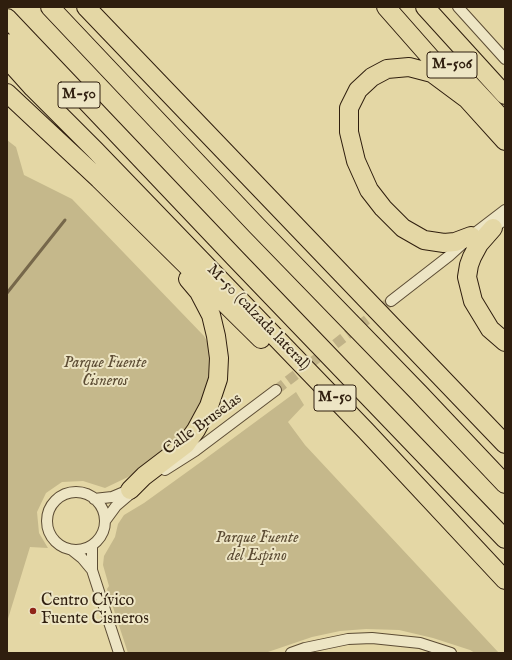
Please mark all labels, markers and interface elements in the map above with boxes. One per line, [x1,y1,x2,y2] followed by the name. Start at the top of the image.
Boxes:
[427,52,477,78] road number: M-506
[58,82,100,108] road number: M-50
[202,261,314,375] street label: M-50 (calzada lateral)
[63,354,147,392] park label: Parque Fuente Cisneros
[314,385,356,411] road number: M-50
[160,390,246,460] street label: Calle Bruselas
[215,529,299,567] park label: Parque Fuente del Espino
[41,592,149,630] place label: Centro Cívico Fuente Cisneros
[28,606,38,616] marker: Centro Cívico Fuente Cisneros

